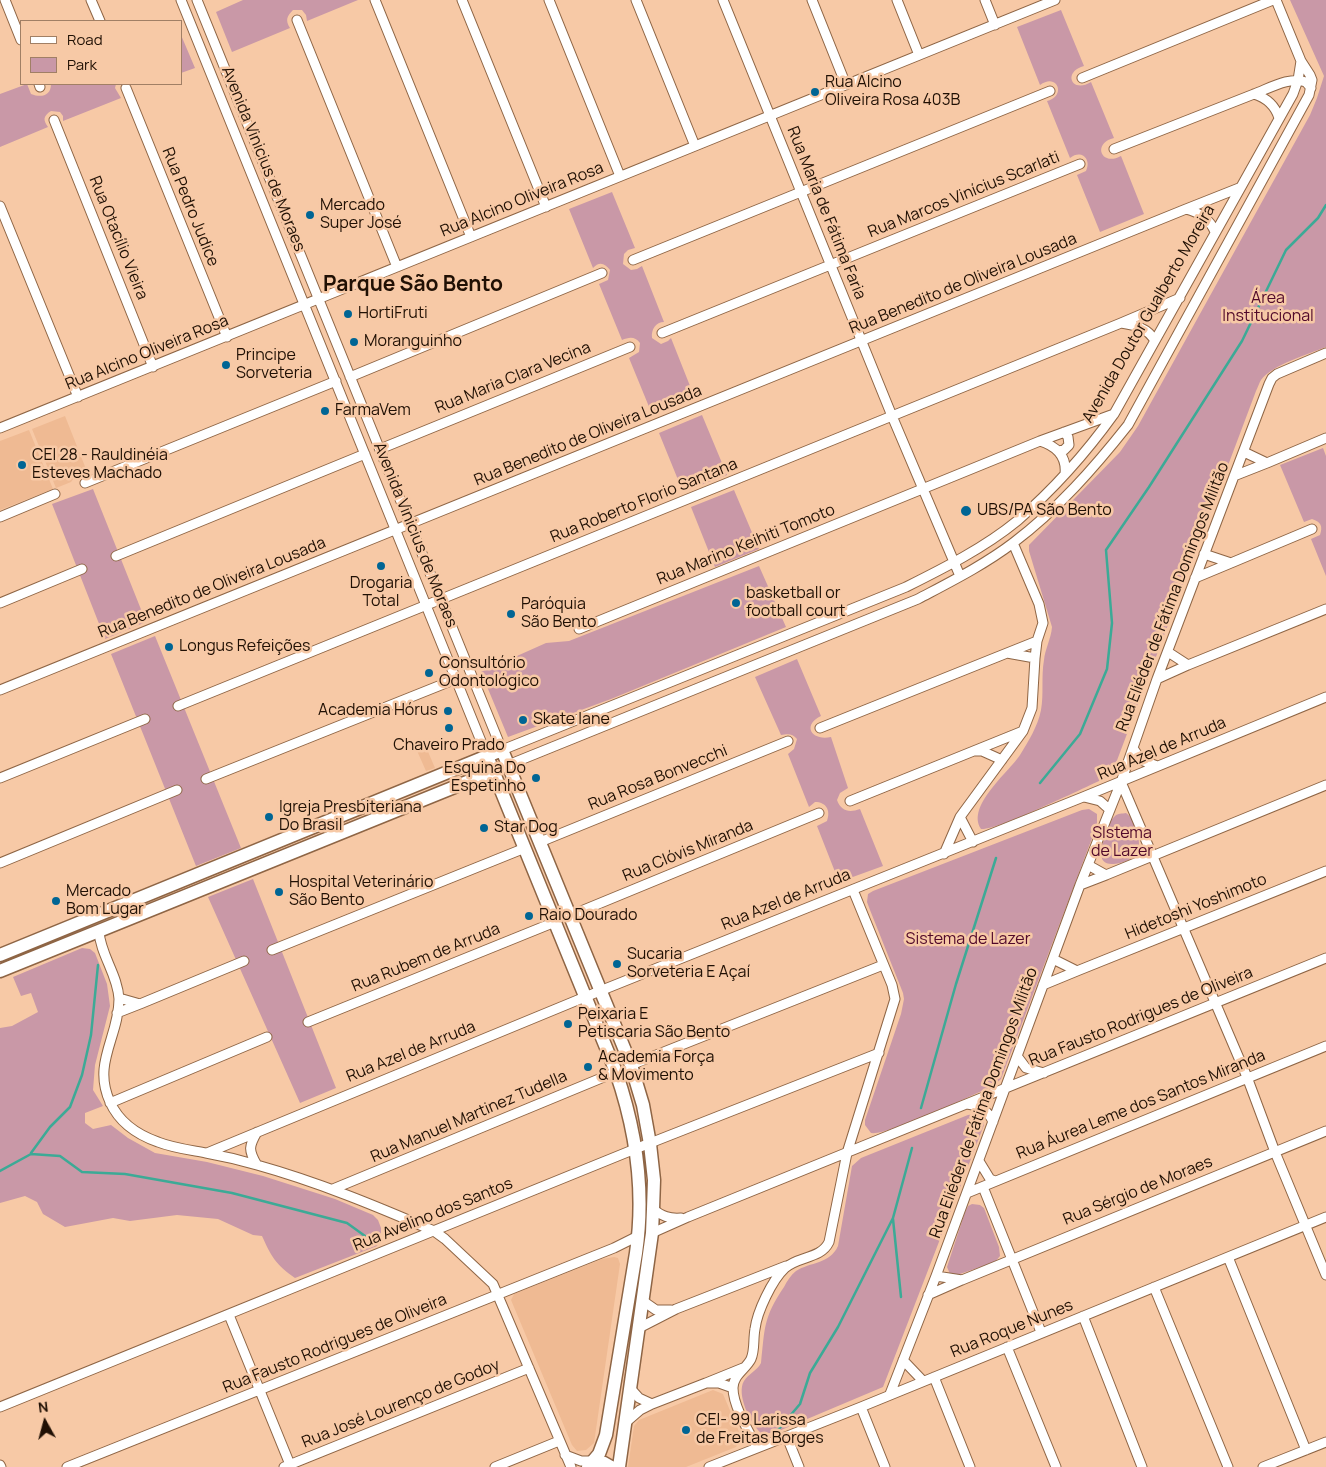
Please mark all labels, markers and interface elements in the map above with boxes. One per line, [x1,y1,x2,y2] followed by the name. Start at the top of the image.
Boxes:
[20,20,182,85] legend
[67,29,103,50] text: Road
[67,54,97,75] text: Park
[217,64,309,254] street label: Avenida Vinicius de Moraes
[825,73,960,111] place label: Rua Alcino Oliveira Rosa 403B
[809,86,821,98] marker: Rua Alcino Oliveira Rosa 403B
[782,124,870,302] street label: Rua Maria de Fátima Faria
[157,145,223,269] street label: Rua Pedro Judice
[865,148,1063,242] street label: Rua Marcos Vinícius Scarlati
[438,158,606,242] street label: Rua Alcino Oliveira Rosa
[84,173,152,303] street label: Rua Otacílio Vieira
[320,196,402,234] place label: Mercado Super José
[1079,202,1219,426] street label: Avenida Doutor Gualberto Moreira
[304,209,316,221] marker: Mercado Super José
[846,229,1080,339] street label: Rua Benedito de Oliveira Lousada
[323,272,503,298] district label: Parque São Bento
[1222,289,1314,327] park label: Área Institucional
[358,304,428,324] place label: HortiFruti
[342,308,354,320] marker: HortiFruti
[63,311,231,395] street label: Rua Alcino Oliveira Rosa
[364,332,462,352] place label: Moranguinho
[348,336,360,348] marker: Moranguinho
[432,338,594,418] street label: Rua Maria Clara Vecina
[236,346,312,384] place label: Principe Sorveteria
[220,359,232,371] marker: Principe Sorveteria
[471,381,705,491] street label: Rua Benedito de Oliveira Lousada
[335,401,411,421] place label: FarmaVem
[319,405,331,417] marker: FarmaVem
[369,440,461,630] street label: Avenida Vinicius de Moraes
[32,446,168,484] place label: CEI 28 - Rauldinéia Esteves Machado
[548,455,740,547] street label: Rua Roberto Florio Santana
[16,459,28,471] marker: CEI 28 - Rauldinéia Esteves Machado
[1113,460,1233,734] street label: Rua Eliéder de Fátima Domingos Militão
[654,500,838,590] street label: Rua Marino Keihiti Tomoto
[977,501,1112,521] place label: UBS/PA São Bento
[959,504,973,518] marker: UBS/PA São Bento
[95,533,329,643] street label: Rua Benedito de Oliveira Lousada
[375,560,387,572] marker: Drogaria Total
[350,574,412,612] place label: Drogaria Total
[746,584,845,622] place label: basketball or football court
[521,595,596,633] place label: Paróquia São Bento
[730,597,742,609] marker: basketball or football court
[505,608,517,620] marker: Paróquia São Bento
[179,637,310,657] place label: Longus Refeições
[163,641,175,653] marker: Longus Refeições
[439,654,539,692] place label: Consultório Odontológico
[423,667,435,679] marker: Consultório Odontológico
[318,701,438,721] place label: Academia Hórus
[442,705,454,717] marker: Academia Hórus
[533,710,610,730] place label: Skate lane
[1095,713,1229,785] street label: Rua Azel de Arruda
[517,714,529,726] marker: Skate lane
[443,722,455,734] marker: Chaveiro Prado
[393,736,505,756] place label: Chaveiro Prado
[586,741,730,815] street label: Rua Rosa Bonvecchi
[444,759,526,797] place label: Esquina Do Espetinho
[530,772,542,784] marker: Esquina Do Espetinho
[279,798,422,836] place label: Igreja Presbiteriana Do Brasil
[263,811,275,823] marker: Igreja Presbiteriana Do Brasil
[620,816,756,886] street label: Rua Clóvis Miranda
[494,818,558,838] place label: Star Dog
[478,822,490,834] marker: Star Dog
[1091,824,1153,862] park label: SIstema de Lazer
[719,865,853,935] street label: Rua Azel de Arruda
[1122,870,1270,944] street label: Hidetoshi Yoshimoto
[289,873,434,911] place label: Hospital Veterinário São Bento
[66,882,144,920] place label: Mercado Bom Lugar
[273,886,285,898] marker: Hospital Veterinário São Bento
[50,895,62,907] marker: Mercado Bom Lugar
[539,906,637,926] place label: Raio Dourado
[523,910,535,922] marker: Raio Dourado
[349,919,503,997] street label: Rua Rubem de Arruda
[906,930,1030,950] park label: Sistema de Lazer
[627,945,750,983] place label: Sucaria Sorveteria E Açaí
[611,958,623,970] marker: Sucaria Sorveteria E Açaí
[1026,963,1256,1071] street label: Rua Fausto Rodrigues de Oliveira
[926,965,1042,1241] street label: Rua Eliéder de Fátima Domingos Militão
[578,1005,730,1043] place label: Peixaria E Petiscaria São Bento
[344,1017,478,1087] street label: Rua Azel de Arruda
[562,1018,574,1030] marker: Peixaria E Petiscaria São Bento
[1014,1046,1268,1164] street label: Rua Áurea Leme dos Santos Miranda
[598,1048,714,1086] place label: Academia Força & Movimento
[582,1061,594,1073] marker: Academia Força & Movimento
[368,1067,570,1167] street label: Rua Manuel Martinez Tudella
[1061,1152,1215,1230] street label: Rua Sérgio de Moraes
[350,1174,516,1256] street label: Rua Avelino dos Santos
[220,1290,450,1398] street label: Rua Fausto Rodrigues de Oliveira
[948,1296,1076,1362] street label: Rua Roque Nunes
[299,1355,503,1453] street label: Rua José Lourenço de Godoy
[20,1397,70,1447] north arrow
[37,1397,49,1417] text: N
[696,1411,824,1449] place label: CEI- 99 Larissa de Freitas Borges
[680,1424,692,1436] marker: CEI- 99 Larissa de Freitas Borges

